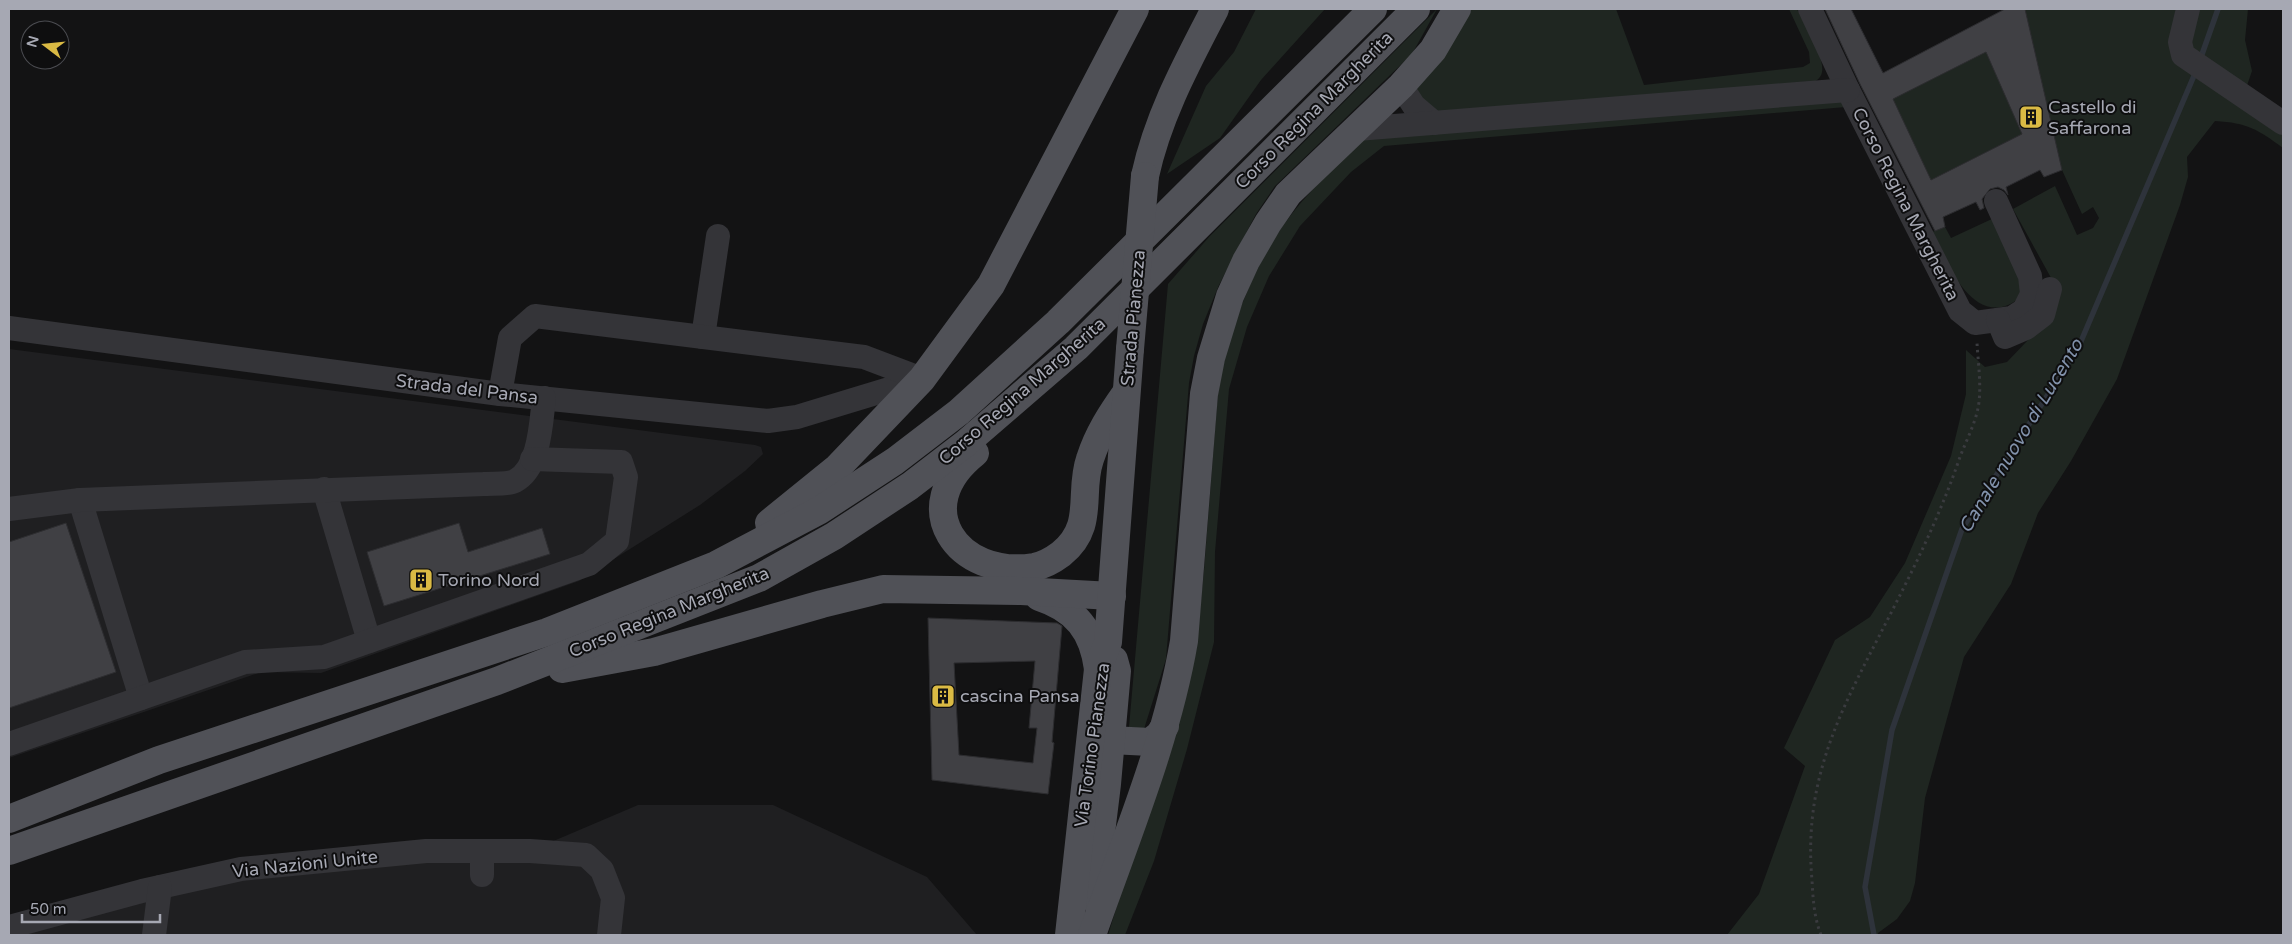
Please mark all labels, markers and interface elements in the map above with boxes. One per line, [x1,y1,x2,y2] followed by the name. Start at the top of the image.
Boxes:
[20,20,70,70] north arrow
[1231,27,1397,193] street label: Corso Regina Margherita
[23,34,43,49] text: N
[2048,96,2137,139] place label: Castello di Saffarona
[1848,104,1964,304] street label: Corso Regina Margherita
[2018,104,2044,130] building icon: Castello di Saffarona
[1116,249,1150,387] street label: Strada Pianezza
[934,313,1110,469] street label: Corso Regina Margherita
[1954,334,2088,537] water label: Canale nuovo di Lucento
[395,369,539,409] street label: Strada del Pansa
[566,562,772,662] street label: Corso Regina Margherita
[408,567,434,593] building icon: Torino Nord
[438,569,540,591] place label: Torino Nord
[1070,661,1114,829] street label: Via Torino Pianezza
[930,683,956,709] building icon: cascina Pansa
[960,685,1080,707] place label: cascina Pansa
[231,845,379,883] street label: Via Nazioni Unite
[22,892,160,924] scale bar
[30,900,67,918] text: 50 m

